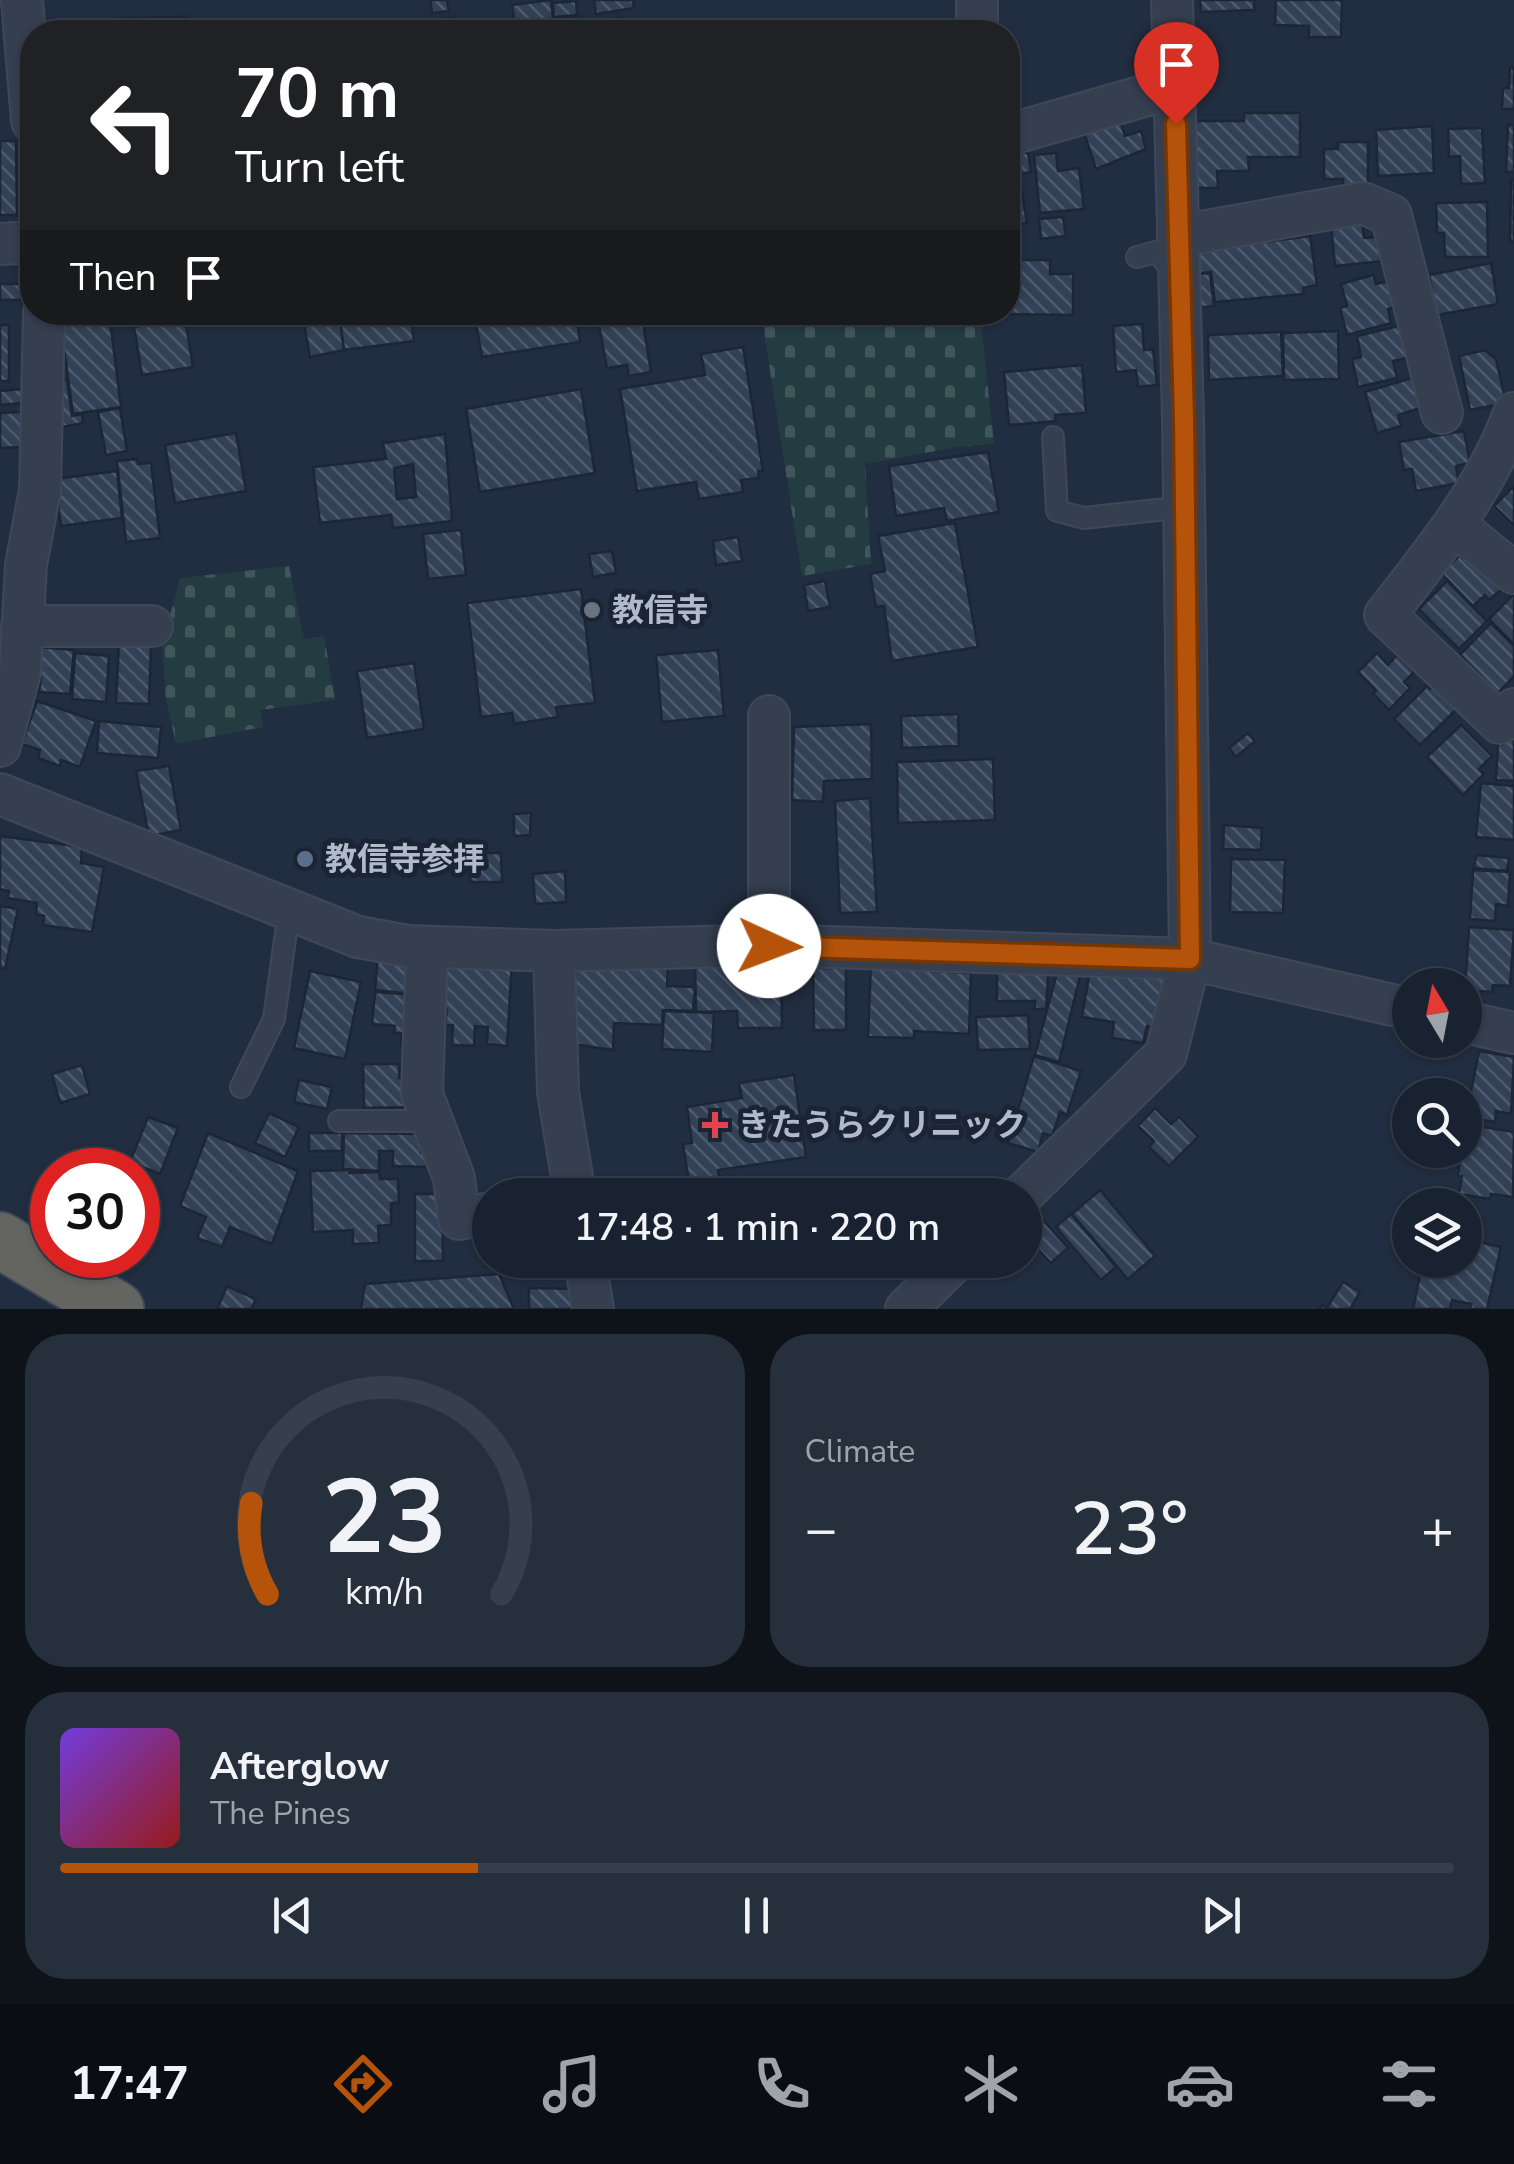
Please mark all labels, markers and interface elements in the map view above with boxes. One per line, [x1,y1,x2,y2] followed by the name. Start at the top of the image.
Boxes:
[1134,22,1219,125] pin
[1149,37,1204,92] icon: arrive
[235,46,399,142] text: 70 m
[70,60,200,190] icon: left
[235,137,404,198] text: Turn left
[176,250,231,305] icon: arrive
[70,252,156,303] text: Then
[612,589,708,632] place label: 教信寺
[581,599,603,621] marker: 教信寺
[325,838,485,881] place label: 教信寺参拝
[294,848,316,870] marker: 教信寺参拝
[717,894,821,998] position arrow
[1392,968,1482,1058] north arrow
[1392,968,1482,1278] map controls
[1392,1078,1482,1168] button: search
[738,1104,1026,1147] place label: きたうらクリニック
[702,1112,728,1138] marker: きたうらクリニック
[30,1148,160,1278] speed limit sign: 30
[1392,1188,1482,1278] button: layers
[574,1202,940,1253] text: 17:48 · 1 min · 220 m
[805,1430,915,1473] text: Climate
[322,1447,447,1589] text: 23
[1070,1478,1188,1580] text: 23°
[805,1492,838,1567] text: −
[1421,1492,1454,1567] text: +
[345,1568,424,1617] text: km/h
[210,1741,389,1792] text: Afterglow
[210,1792,351,1835] text: The Pines
[265,1888,320,1943] icon: previous
[729,1888,784,1943] icon: pause
[1194,1888,1249,1943] icon: next
[328,2049,398,2119] icon: directions
[537,2049,607,2119] icon: music
[747,2049,817,2119] icon: phone
[956,2049,1026,2119] icon: climate
[1165,2049,1235,2119] icon: car
[1374,2049,1444,2119] icon: filters
[70,2054,189,2115] text: 17:47

